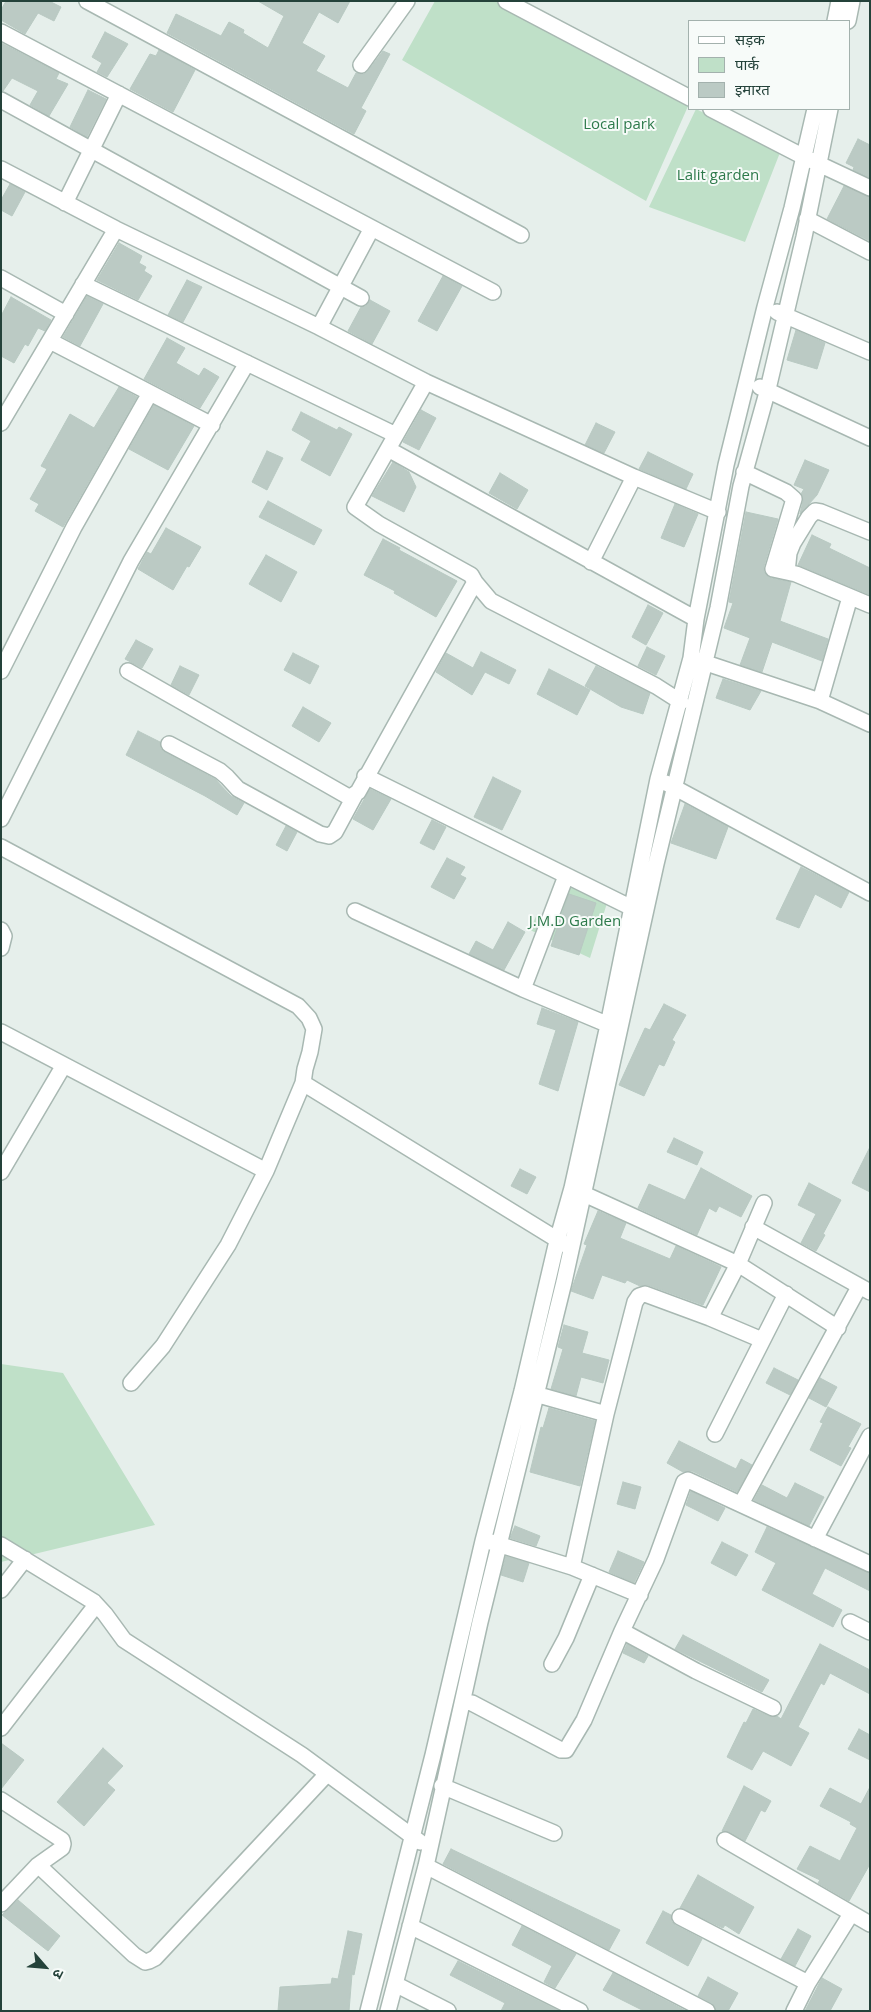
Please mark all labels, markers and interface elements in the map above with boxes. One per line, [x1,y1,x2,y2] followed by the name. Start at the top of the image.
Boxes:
[688,20,851,110] legend
[735,29,765,49] text: सड़क
[735,54,759,74] text: पार्क
[735,79,770,99] text: इमारत
[583,116,655,134] park label: Local park
[677,167,759,185] park label: Lalit garden
[529,913,621,931] park label: J.M.D Garden
[20,1942,70,1992] north arrow
[48,1966,69,1982] text: उ

